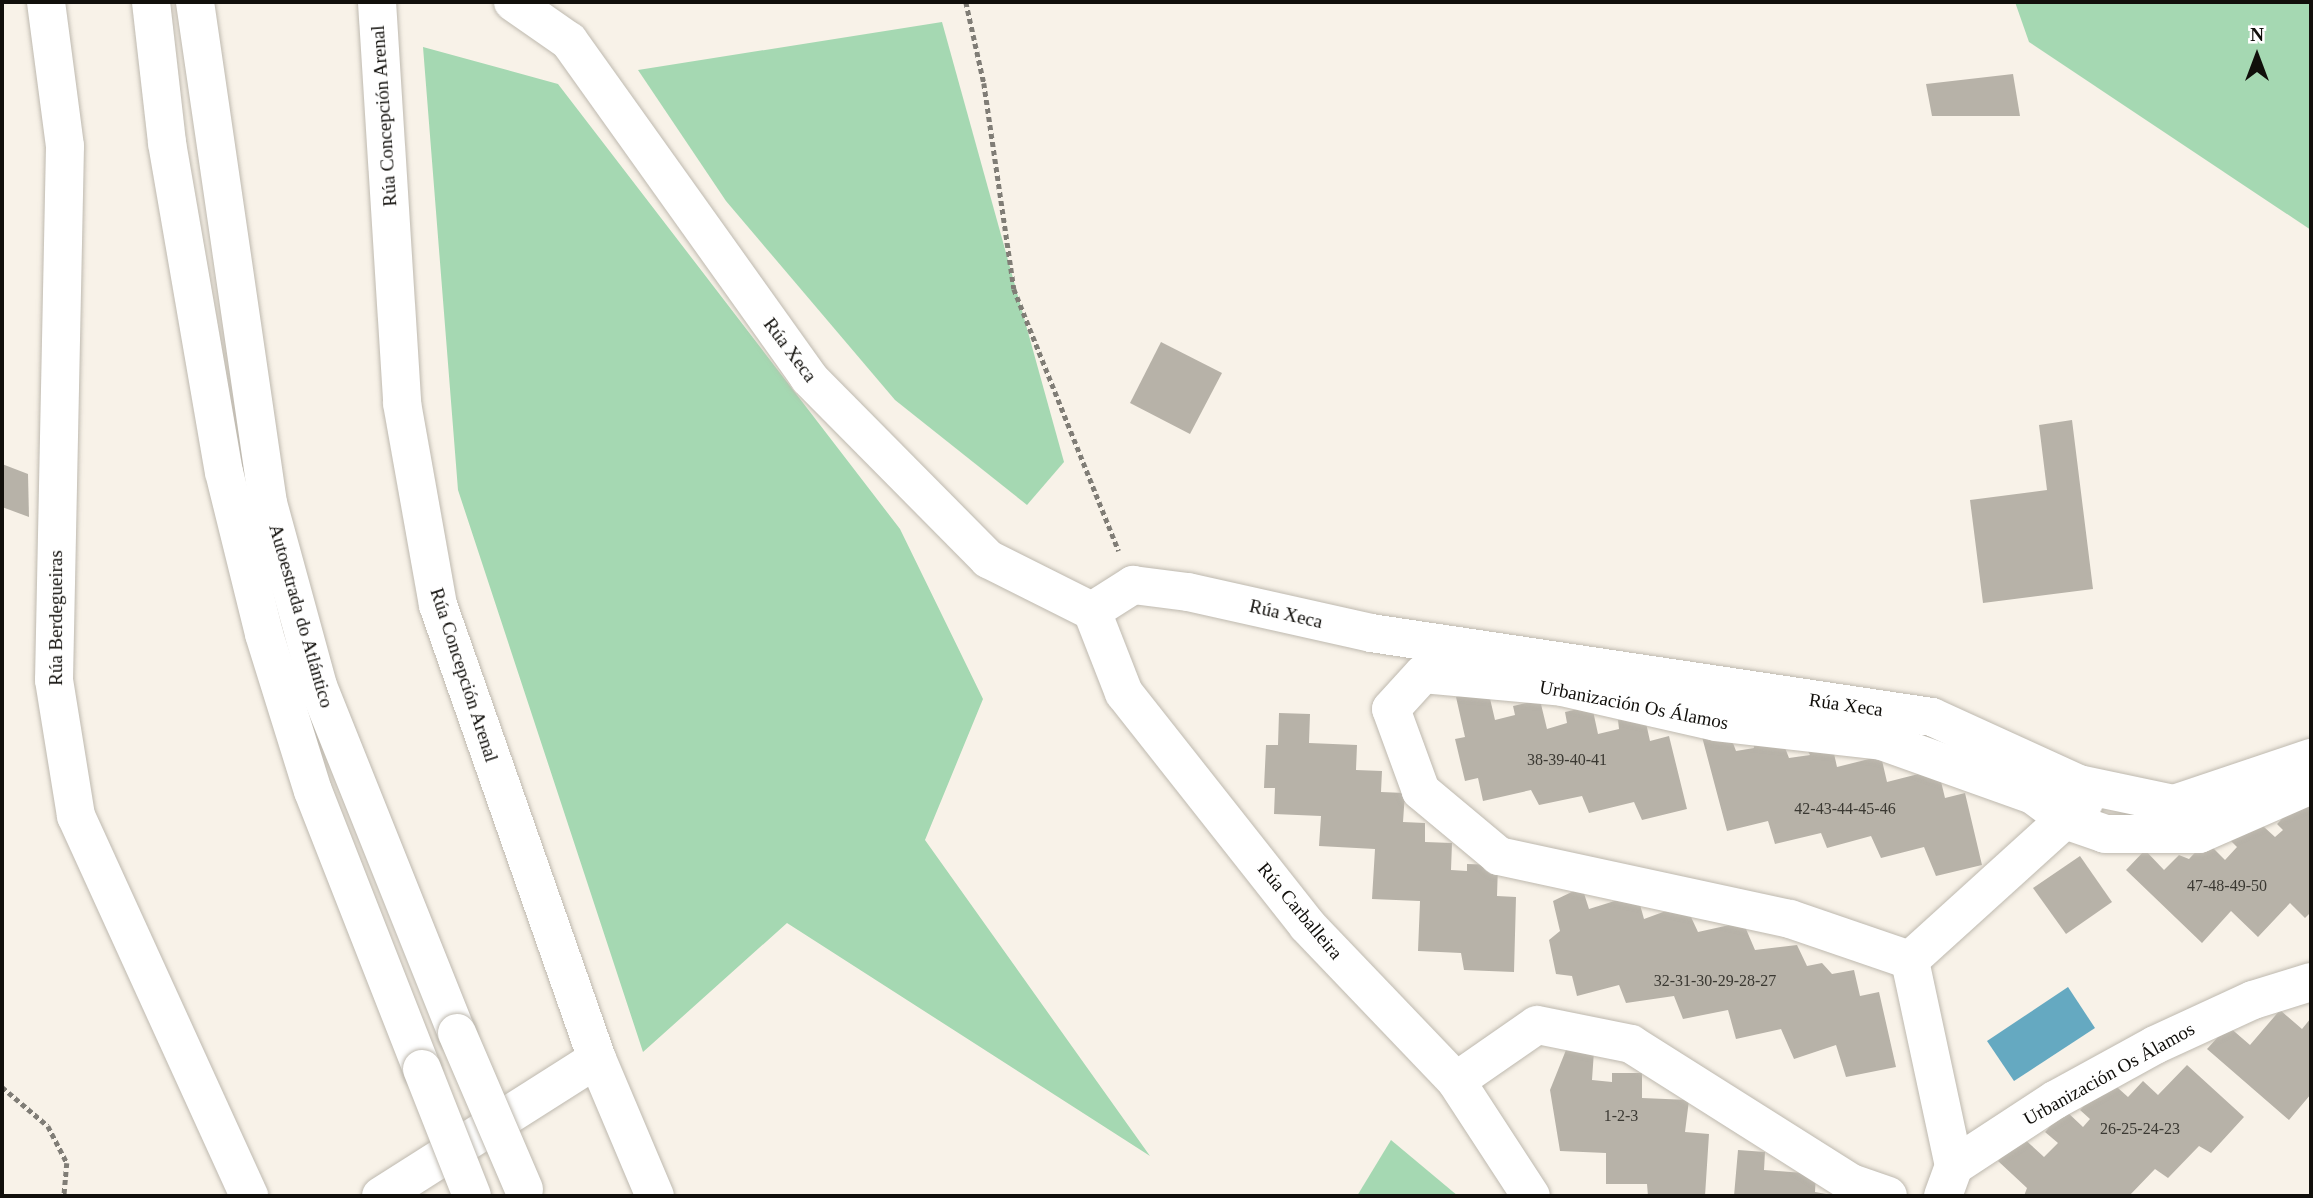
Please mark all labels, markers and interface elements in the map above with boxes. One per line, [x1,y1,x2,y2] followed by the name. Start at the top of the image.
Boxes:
[2222,21,2292,91] north arrow
[366,24,402,208] street label: Rúa Concepción Arenal
[2250,24,2264,45] text: N
[759,313,821,387] street label: Rúa Xeca
[264,521,338,711] street label: Autoestrada do Atlántico
[45,550,67,686] street label: Rúa Berdegueiras
[425,585,503,765] street label: Rúa Concepción Arenal
[1247,595,1325,633] street label: Rúa Xeca
[1538,675,1730,735] street label: Urbanización Os Álamos
[1808,689,1884,721] street label: Rúa Xeca
[1527,750,1607,770] house number: 38-39-40-41
[1794,799,1896,819] house number: 42-43-44-45-46
[1253,858,1347,964] street label: Rúa Carballeira
[2187,876,2267,896] house number: 47-48-49-50
[1654,971,1776,991] house number: 32-31-30-29-28-27
[2019,1017,2199,1131] street label: Urbanización Os Álamos
[1604,1106,1638,1126] house number: 1-2-3
[2100,1119,2180,1139] house number: 26-25-24-23

